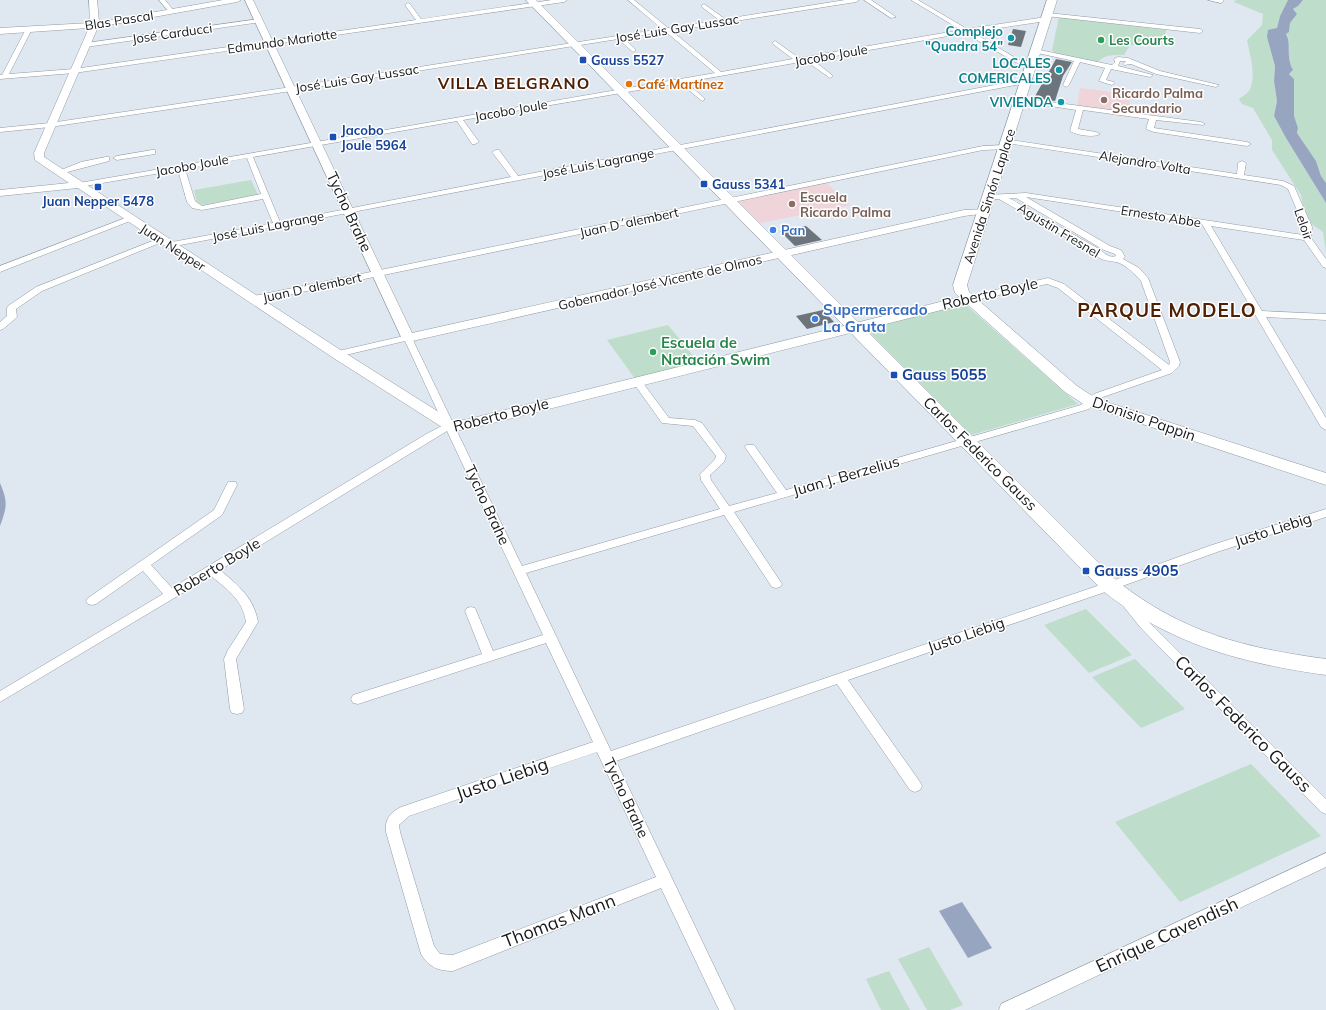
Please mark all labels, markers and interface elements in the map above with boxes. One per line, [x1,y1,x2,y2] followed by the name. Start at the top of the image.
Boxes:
[84,7,154,33] street label: Blas Pascal
[614,10,740,46] street label: José Luis Gay Lussac
[131,19,213,47] street label: José Carducci
[925,23,1003,54] place label: Complejo "Quadra 54"
[226,25,338,57] street label: Edmundo Mariotte
[1109,32,1174,48] place label: Les Courts
[1006,33,1016,43] marker: Complejo "Quadra 54"
[1096,35,1106,45] marker: Les Courts
[793,41,869,69] street label: Jacobo Joule
[591,52,664,68] place label: Gauss 5527
[578,55,588,65] marker: Gauss 5527
[959,55,1051,86] place label: LOCALES COMERICALES
[294,60,420,96] street label: José Luis Gay Lussac
[1054,65,1064,75] marker: LOCALES COMERICALES
[437,73,590,93] district label: VILLA BELGRANO
[637,76,724,92] place label: Café Martínez
[624,79,634,89] marker: Café Martínez
[1112,85,1203,116] place label: Ricardo Palma Secundario
[989,94,1053,110] place label: VIVIENDA
[1099,95,1109,105] marker: Ricardo Palma Secundario
[473,96,549,124] street label: Jacobo Joule
[1056,97,1066,107] marker: VIVIENDA
[341,122,407,153] place label: Jacobo Joule 5964
[960,127,1018,265] street label: Avenida Simón Laplace
[328,132,338,142] marker: Jacobo Joule 5964
[541,144,655,182] street label: José Luis Lagrange
[1098,147,1192,177] street label: Alejandro Volta
[154,151,230,179] street label: Jacobo Joule
[323,169,376,255] street label: Tycho Brahe
[712,176,785,192] place label: Gauss 5341
[699,179,709,189] marker: Gauss 5341
[93,182,103,192] marker: Juan Nepper 5478
[800,189,891,220] place label: Escuela Ricardo Palma
[42,193,154,209] place label: Juan Nepper 5478
[787,199,797,209] marker: Escuela Ricardo Palma
[1015,199,1103,261] street label: Agustin Fresnel
[1120,202,1202,230] street label: Ernesto Abbe
[578,204,680,240] street label: Juan D´alembert
[1291,206,1317,242] street label: Leloir
[211,207,325,245] street label: José Luis Lagrange
[137,220,209,274] street label: Juan Nepper
[781,222,805,238] place label: Pan
[768,225,778,235] marker: Pan
[557,251,763,313] street label: Gobernador José Vicente de Olmos
[261,269,363,305] street label: Juan D´alembert
[940,273,1040,314] street label: Roberto Boyle
[1077,298,1257,322] district label: PARQUE MODELO
[823,300,928,336] place label: Supermercado La Gruta
[810,314,820,324] marker: Supermercado La Gruta
[661,333,770,369] place label: Escuela de Natación Swim
[648,347,658,357] marker: Escuela de Natación Swim
[902,365,986,384] place label: Gauss 5055
[889,370,899,380] marker: Gauss 5055
[1090,392,1198,445] street label: Dionisio Pappin
[451,393,551,436] street label: Roberto Boyle
[919,393,1041,515] street label: Carlos Federico Gauss
[790,451,901,500] street label: Juan J. Berzelius
[461,462,514,548] street label: Tycho Brahe
[1232,508,1314,551] street label: Justo Liebig
[170,533,264,600] street label: Roberto Boyle
[1094,561,1178,580] place label: Gauss 4905
[1081,566,1091,576] marker: Gauss 4905
[925,612,1007,657] street label: Justo Liebig
[1170,650,1317,797] street label: Carlos Federico Gauss
[453,752,551,805] street label: Justo Liebig
[600,755,653,841] street label: Tycho Brahe
[499,888,619,953] street label: Thomas Mann
[1092,891,1242,978] street label: Enrique Cavendish

